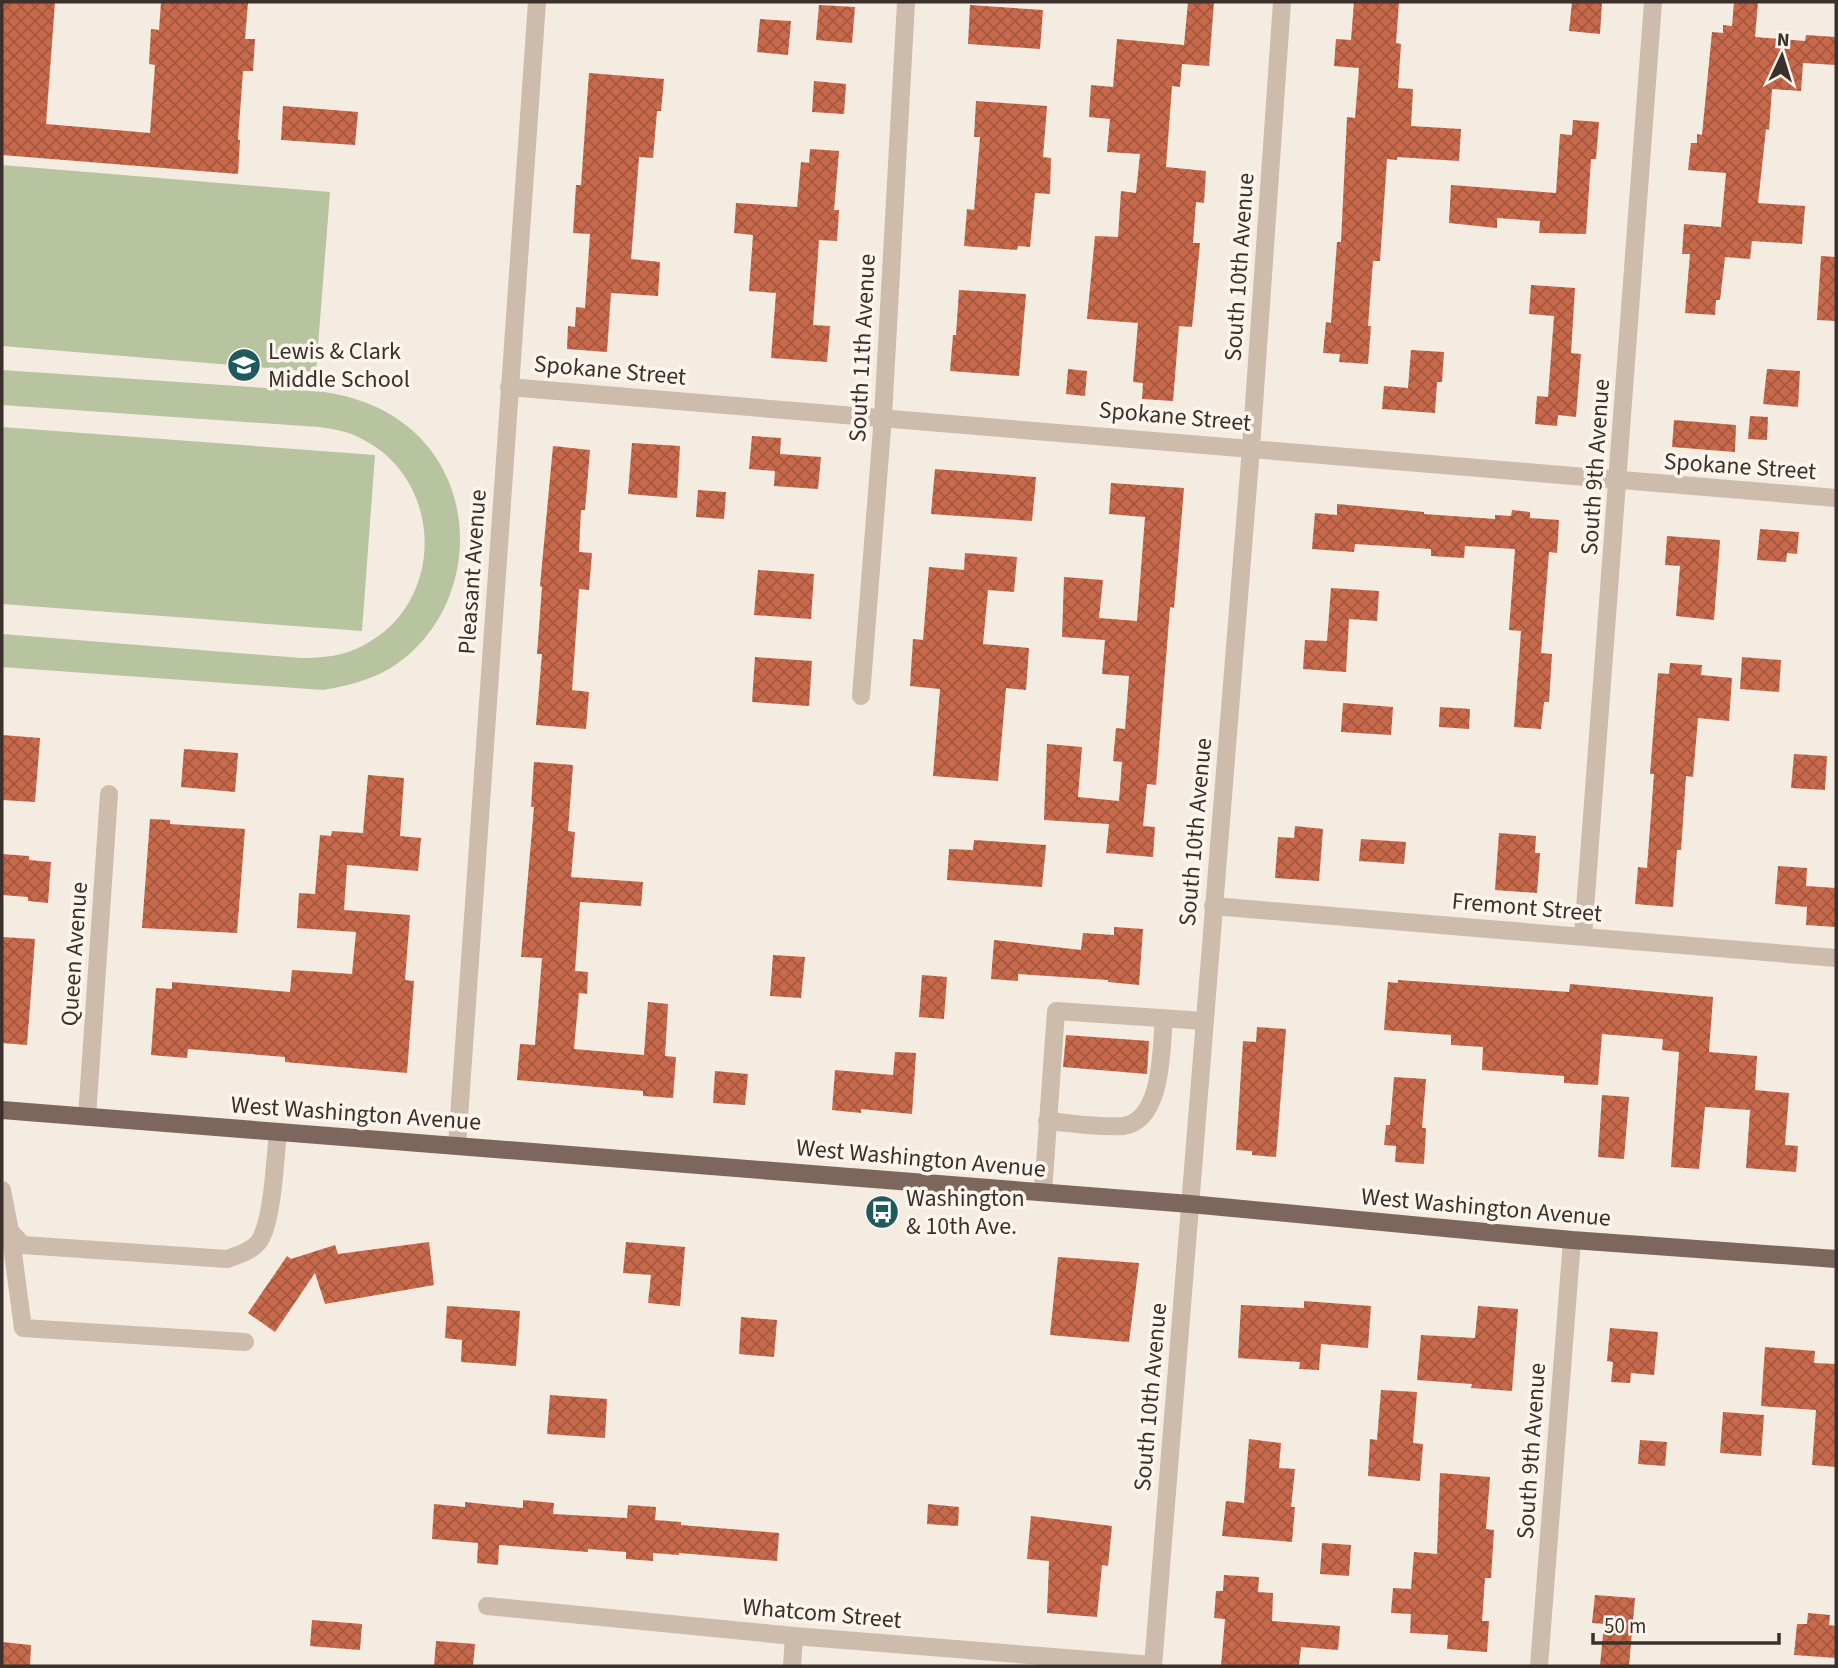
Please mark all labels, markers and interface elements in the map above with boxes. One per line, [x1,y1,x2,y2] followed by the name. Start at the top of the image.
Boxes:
[1747,21,1817,91] north arrow
[1776,27,1790,54] text: N
[1215,172,1264,362] street label: South 10th Avenue
[840,253,885,443] street label: South 11th Avenue
[268,334,410,397] place label: Lewis & Clark Middle School
[225,346,263,384] school or university icon: Lewis & Clark Middle School
[532,346,688,395] street label: Spokane Street
[1572,378,1619,556] street label: South 9th Avenue
[1097,392,1253,441] street label: Spokane Street
[1663,444,1817,489] street label: Spokane Street
[449,488,496,656] street label: Pleasant Avenue
[1170,737,1221,928] street label: South 10th Avenue
[52,881,97,1027] street label: Queen Avenue
[1450,884,1603,931] street label: Fremont Street
[230,1087,482,1140] street label: West Washington Avenue
[795,1130,1047,1187] street label: West Washington Avenue
[1360,1179,1612,1236] street label: West Washington Avenue
[906,1181,1025,1244] place label: Washington & 10th Ave.
[863,1193,901,1231] bus stop icon: Washington & 10th Ave.
[1125,1302,1176,1493] street label: South 10th Avenue
[1508,1362,1555,1540] street label: South 9th Avenue
[741,1589,903,1638] street label: Whatcom Street
[1593,1602,1778,1646] scale bar
[1604,1611,1646,1641] text: 50 m

